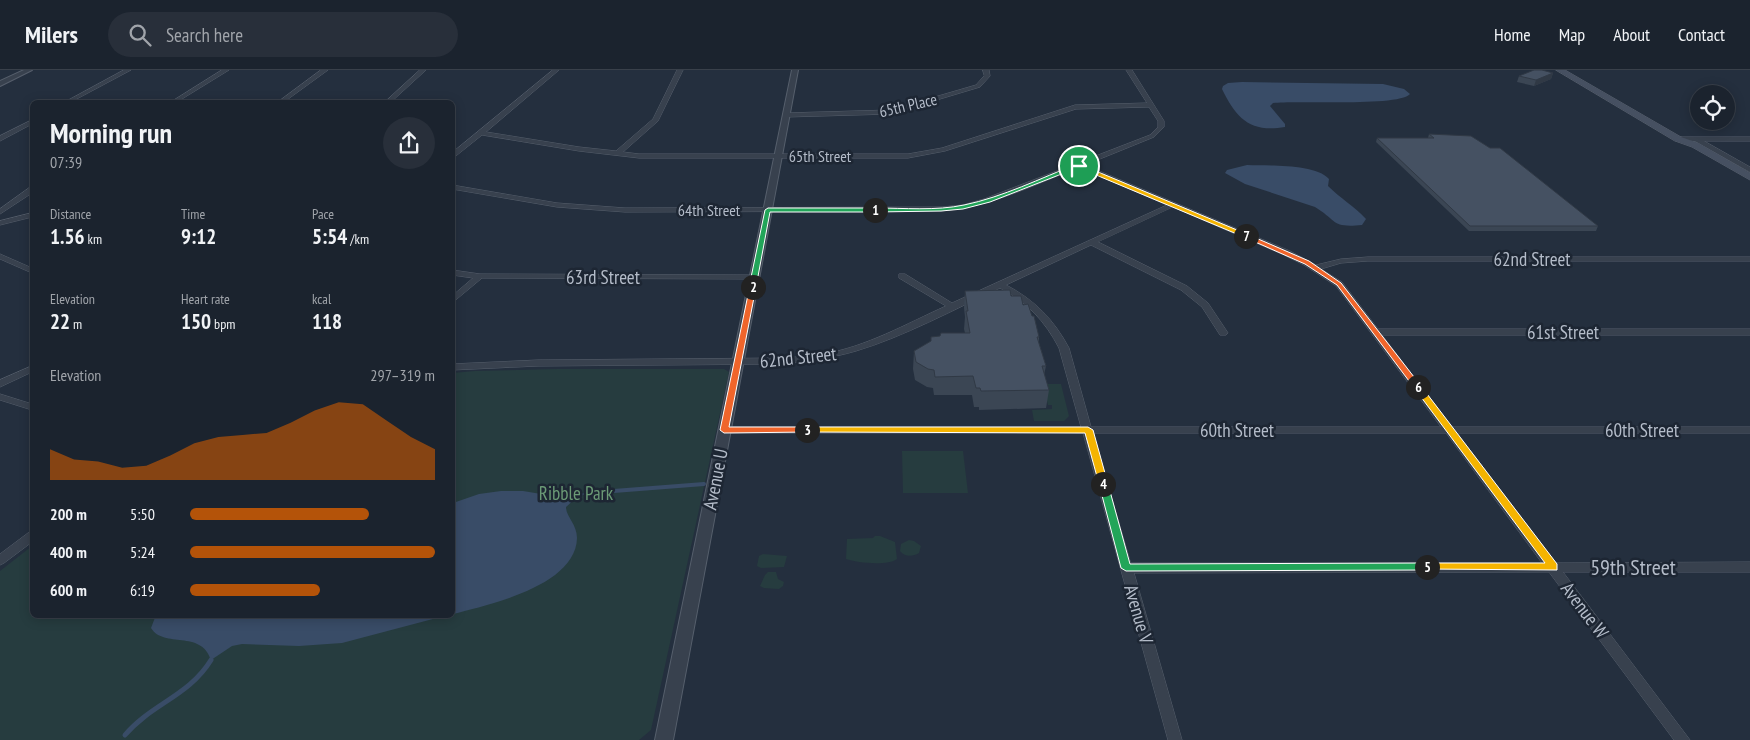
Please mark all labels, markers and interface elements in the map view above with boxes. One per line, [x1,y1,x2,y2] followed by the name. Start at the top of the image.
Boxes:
[108,12,458,57] search box
[25,19,78,50] text: Milers
[126,21,154,49] icon: search
[166,23,243,47] text: Search here
[1494,23,1531,46] text: Home
[1559,23,1585,46] text: Map
[1613,23,1650,46] text: About
[1678,23,1725,46] text: Contact
[1690,85,1735,130] map controls
[1690,85,1735,130] button: locate
[877,89,939,121] street label: 65th Place
[50,114,172,151] text: Morning run
[383,117,435,169] button: share
[1058,145,1100,187] pin
[789,146,852,166] street label: 65th Street
[50,152,82,172] text: 07:39
[1065,152,1093,180] icon: arrive
[862,198,888,222] pin: 1
[678,200,741,220] street label: 64th Street
[872,201,879,219] text: 1
[50,205,91,223] text: Distance
[181,205,205,223] text: Time
[312,205,334,223] text: Pace
[50,223,85,250] text: 1.56
[181,223,216,250] text: 9:12
[312,223,347,250] text: 5:54
[1234,224,1258,248] pin: 7
[1243,227,1250,245] text: 7
[85,230,102,248] text: km
[347,230,369,248] text: /km
[1493,247,1571,271] street label: 62nd Street
[566,265,641,289] street label: 63rd Street
[740,274,766,300] pin: 2
[750,278,757,296] text: 2
[50,290,95,308] text: Elevation
[181,290,230,308] text: Heart rate
[312,290,331,308] text: kcal
[50,308,70,335] text: 22
[181,308,211,335] text: 150
[312,308,342,335] text: 118
[70,315,82,333] text: m
[211,315,235,333] text: bpm
[1527,320,1600,344] street label: 61st Street
[758,341,838,373] street label: 62nd Street
[50,365,101,385] text: Elevation
[370,365,435,385] text: 297–319 m
[1406,374,1430,400] pin: 6
[1415,378,1422,396] text: 6
[794,418,820,442] pin: 3
[1200,418,1275,442] street label: 60th Street
[1605,418,1680,442] street label: 60th Street
[804,421,811,439] text: 3
[697,446,733,512] street label: Avenue U
[1090,472,1116,496] pin: 4
[1100,475,1107,493] text: 4
[539,481,614,505] park label: Ribble Park
[50,504,87,524] text: 200 m
[130,504,155,524] text: 5:50
[50,542,87,562] text: 400 m
[130,542,155,562] text: 5:24
[1590,553,1676,581] street label: 59th Street
[1414,554,1440,580] pin: 5
[1424,558,1431,576] text: 5
[1556,577,1614,643] street label: Avenue W
[50,580,87,600] text: 600 m
[130,580,155,600] text: 6:19
[1119,582,1159,647] street label: Avenue V

